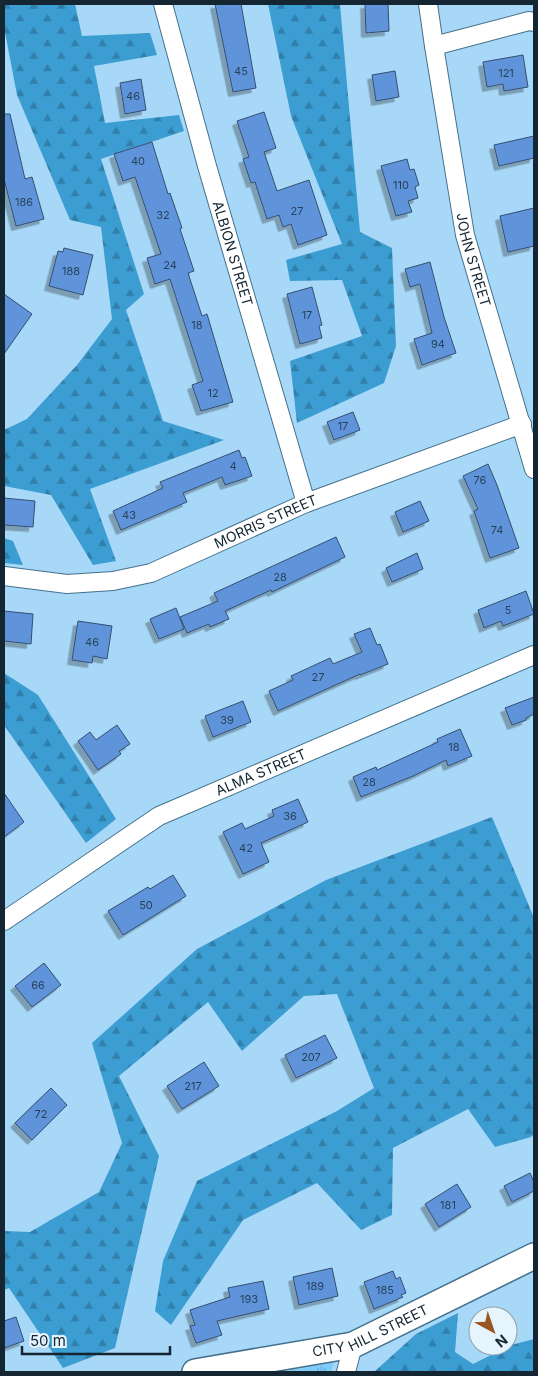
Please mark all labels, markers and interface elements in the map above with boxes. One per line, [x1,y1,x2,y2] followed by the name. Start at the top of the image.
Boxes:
[234,64,248,78] house number: 45
[498,66,514,80] house number: 121
[126,89,140,103] house number: 46
[131,154,145,168] house number: 40
[393,178,409,192] house number: 110
[15,195,33,209] house number: 186
[210,199,257,308] street label: ALBION STREET
[291,204,303,218] house number: 27
[156,208,170,222] house number: 32
[454,212,495,309] street label: JOHN STREET
[163,258,177,272] house number: 24
[62,264,80,278] house number: 188
[302,308,312,322] house number: 17
[191,318,203,332] house number: 18
[431,337,445,351] house number: 94
[207,386,219,400] house number: 12
[338,419,348,433] house number: 17
[229,459,237,473] house number: 4
[474,473,487,487] house number: 76
[211,491,319,551] street label: MORRIS STREET
[122,508,136,522] house number: 43
[491,523,503,537] house number: 74
[273,570,287,584] house number: 28
[505,603,512,617] house number: 5
[85,635,99,649] house number: 46
[312,670,324,684] house number: 27
[220,713,234,727] house number: 39
[448,740,460,754] house number: 18
[213,745,308,799] street label: ALMA STREET
[362,775,376,789] house number: 28
[283,809,297,823] house number: 36
[239,841,253,855] house number: 42
[139,898,153,912] house number: 50
[31,978,45,992] house number: 66
[301,1050,321,1064] house number: 207
[184,1079,202,1093] house number: 217
[35,1107,47,1121] house number: 72
[440,1198,456,1212] house number: 181
[306,1279,324,1293] house number: 189
[376,1283,394,1297] house number: 185
[240,1292,258,1306] house number: 193
[311,1301,431,1360] street label: CITY HILL STREET
[468,1306,518,1356] north arrow
[22,1324,170,1356] scale bar
[30,1331,66,1350] text: 50 m
[492,1331,511,1351] text: N

